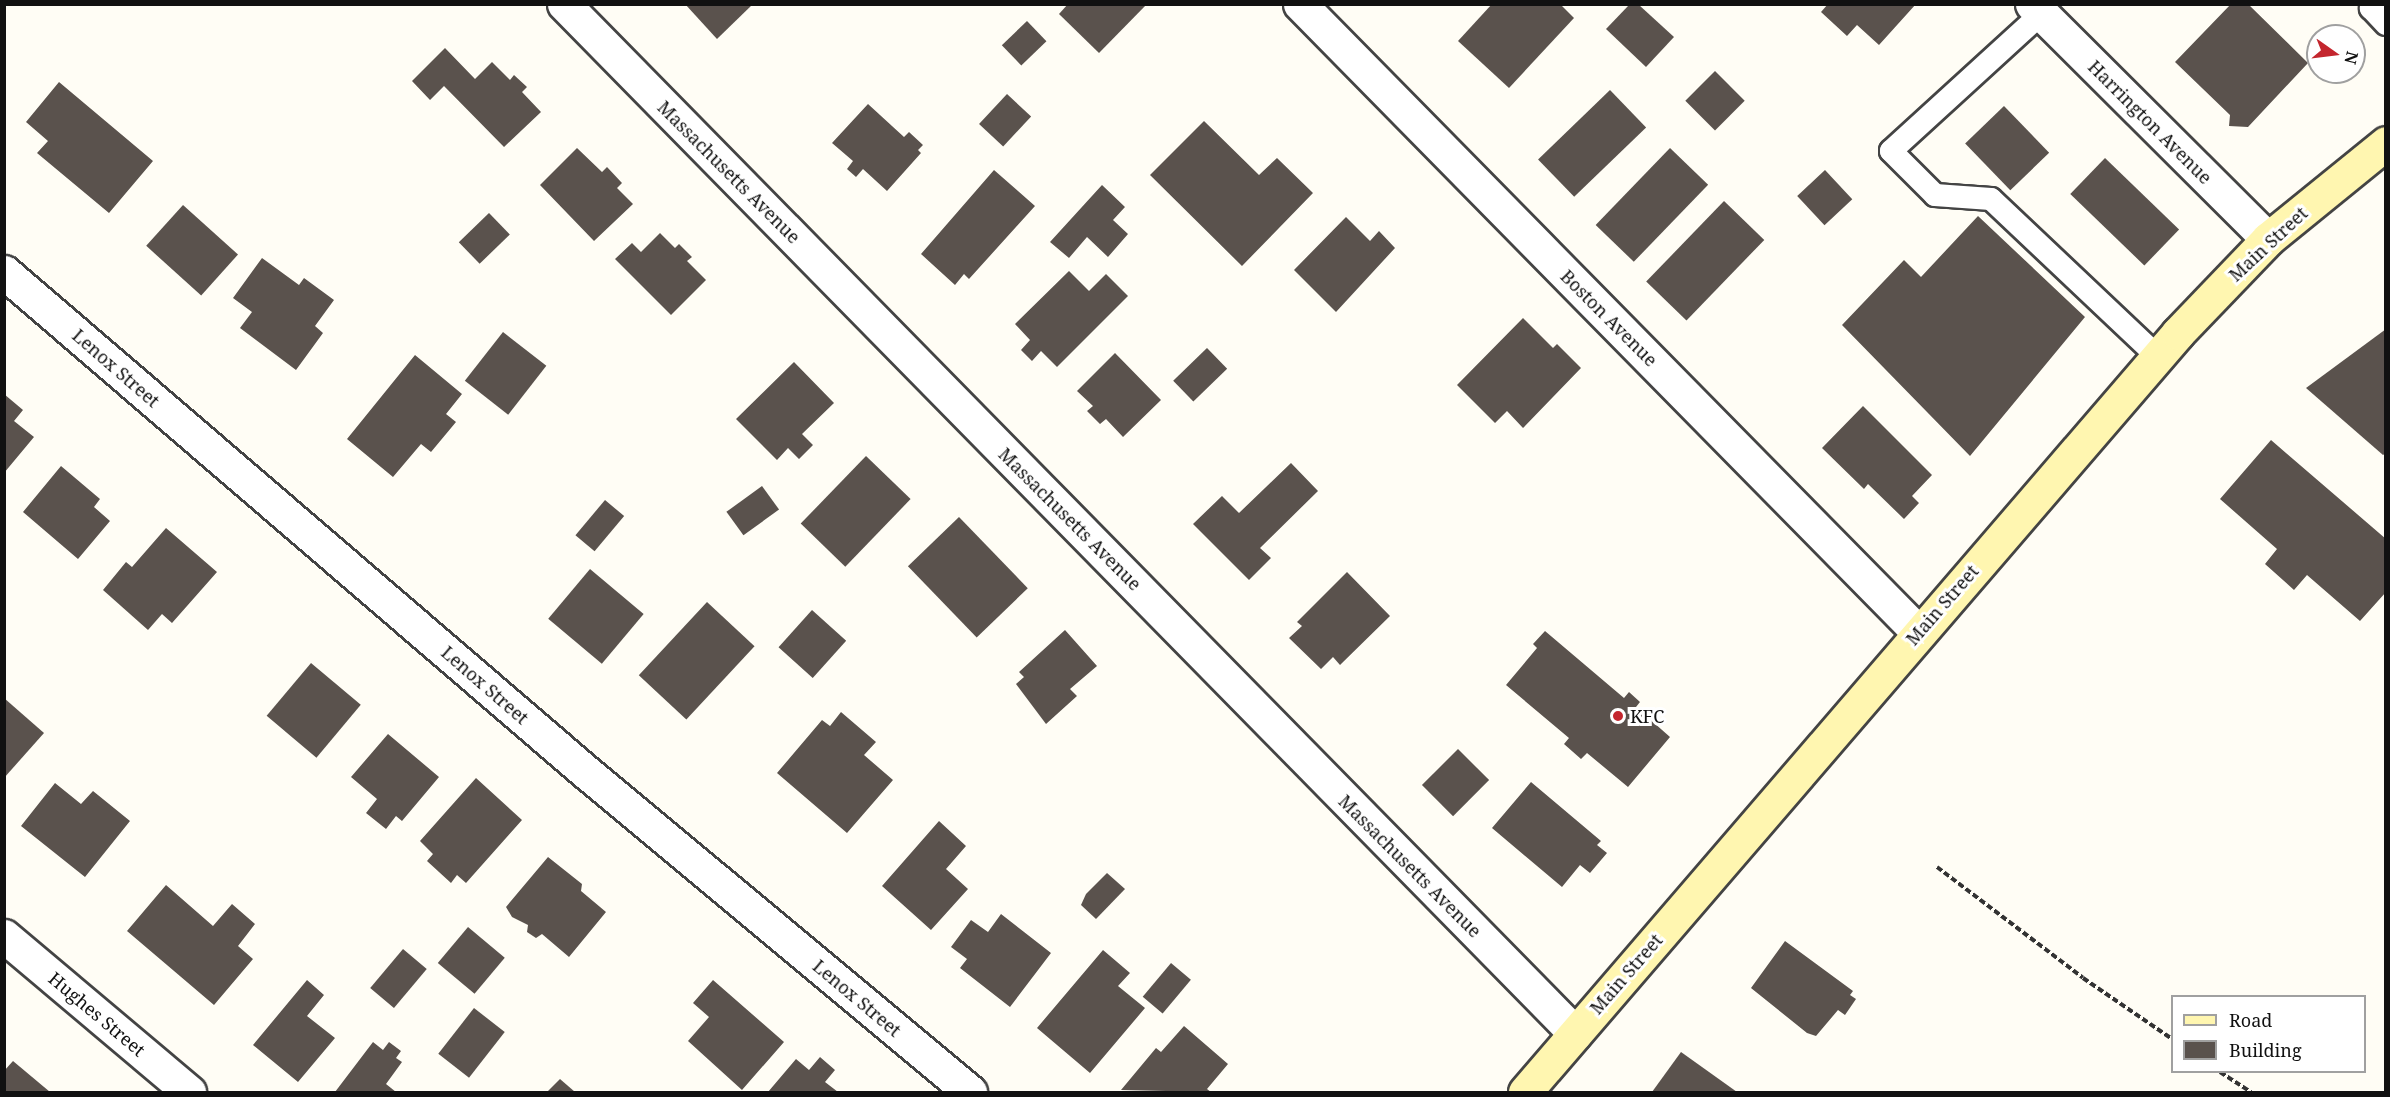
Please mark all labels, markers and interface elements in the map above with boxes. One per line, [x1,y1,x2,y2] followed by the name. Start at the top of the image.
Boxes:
[2306,24,2366,84] north arrow
[2339,49,2364,67] text: N
[2084,56,2216,188] street label: Harrington Avenue
[653,96,805,248] street label: Massachusetts Avenue
[2224,202,2312,286] street label: Main Street
[1556,265,1662,371] street label: Boston Avenue
[68,324,164,412] street label: Lenox Street
[994,443,1146,595] street label: Massachusetts Avenue
[1901,560,1983,650] street label: Main Street
[437,641,533,729] street label: Lenox Street
[1630,705,1664,727] place label: KFC
[1611,709,1625,723] marker: KFC
[1334,790,1486,942] street label: Massachusetts Avenue
[1585,929,1667,1019] street label: Main Street
[809,955,905,1041] street label: Lenox Street
[44,967,150,1061] street label: Hughes Street
[2171,995,2366,1073] legend
[2229,1008,2272,1032] text: Road
[2229,1038,2302,1062] text: Building

